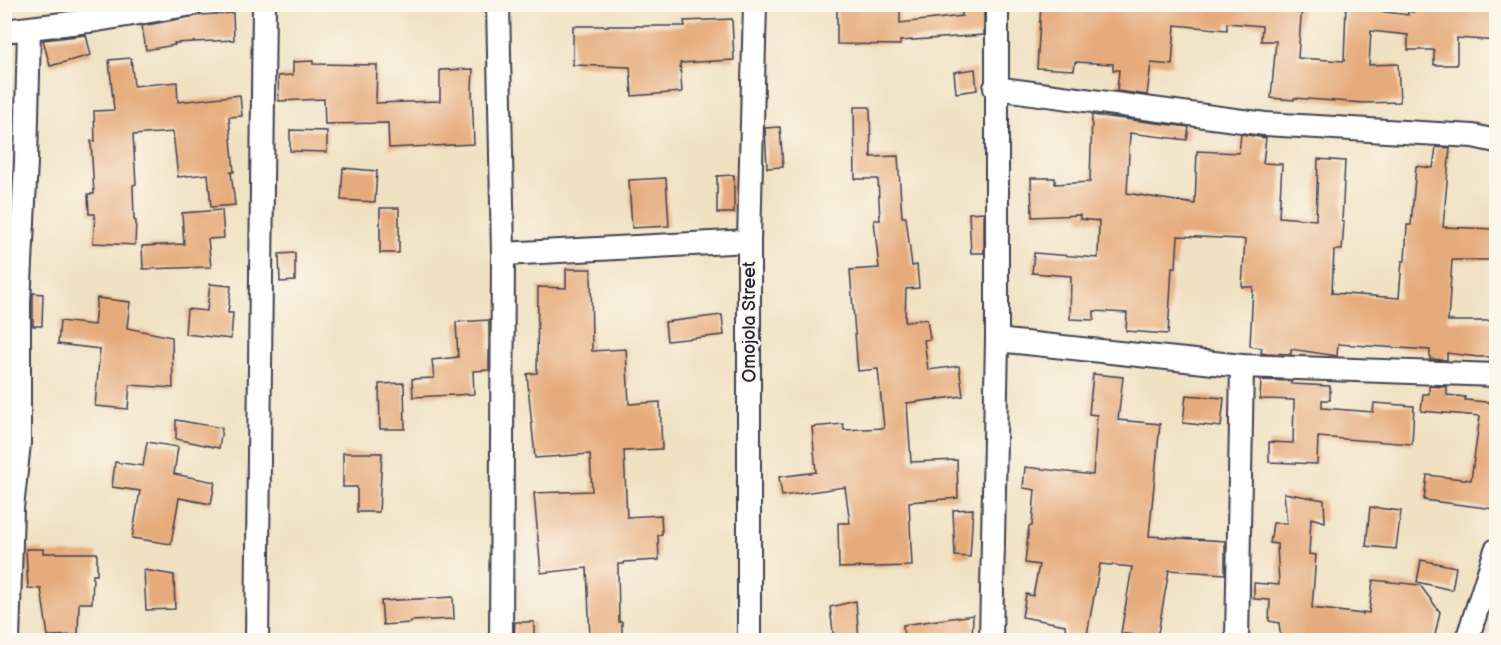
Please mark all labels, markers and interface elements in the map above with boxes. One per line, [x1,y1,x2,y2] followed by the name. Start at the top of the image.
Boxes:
[739,261,760,382] street label: Omojola Street

